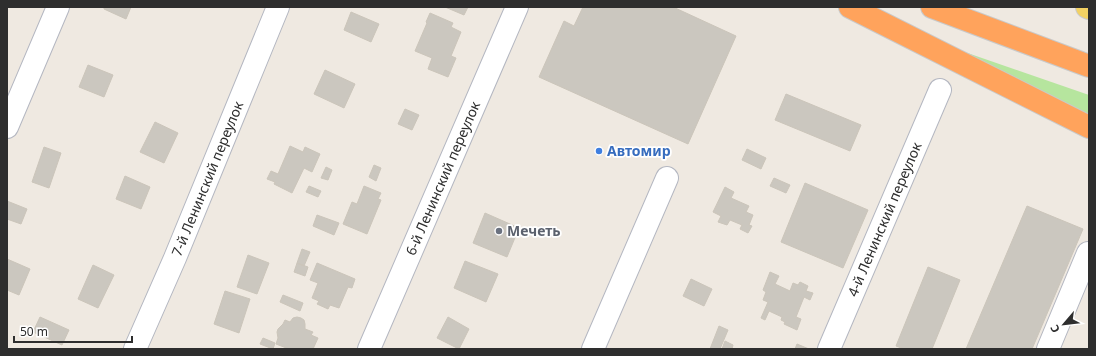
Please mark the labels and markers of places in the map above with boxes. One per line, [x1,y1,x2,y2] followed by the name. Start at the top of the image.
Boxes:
[607,141,671,160] place label: Автомир
[594,146,604,156] marker: Автомир
[507,221,561,240] place label: Мечеть
[494,226,504,236] marker: Мечеть

